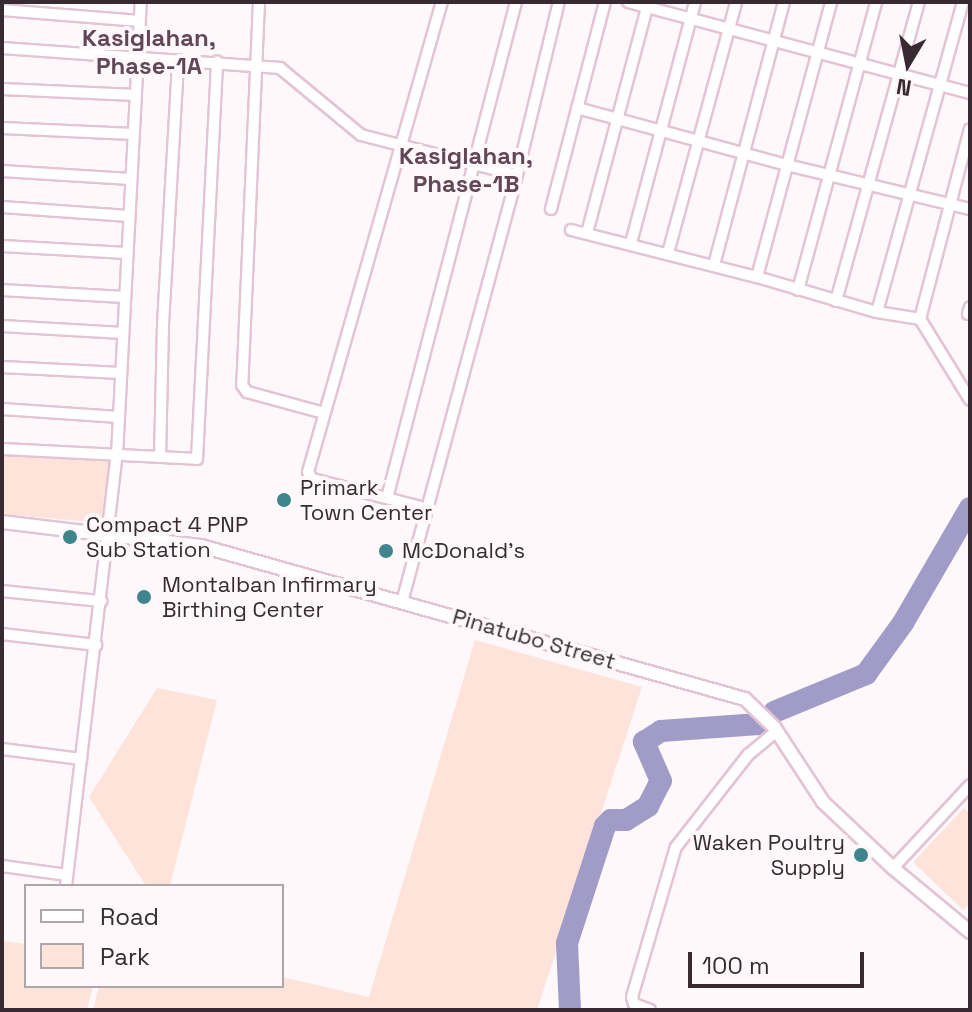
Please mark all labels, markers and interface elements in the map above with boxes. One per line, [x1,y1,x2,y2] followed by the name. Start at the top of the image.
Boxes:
[82,24,216,80] district label: Kasiglahan, Phase-1A
[868,24,948,104] north arrow
[894,73,914,103] text: N
[399,142,533,198] district label: Kasiglahan, Phase-1B
[300,474,432,526] place label: Primark Town Center
[275,491,293,509] marker: Primark Town Center
[86,511,248,562] place label: Compact 4 PNP Sub Station
[61,528,79,546] marker: Compact 4 PNP Sub Station
[402,538,525,564] place label: McDonald's
[377,542,395,560] marker: McDonald's
[162,571,377,622] place label: Montalban Infirmary Birthing Center
[133,586,155,608] marker: Montalban Infirmary Birthing Center
[449,603,619,675] street label: Pinatubo Street
[693,829,845,880] place label: Waken Poultry Supply
[852,846,870,864] marker: Waken Poultry Supply
[24,884,284,988] legend
[100,901,159,932] text: Road
[692,936,868,986] scale bar
[100,941,150,972] text: Park
[702,950,770,981] text: 100 m

